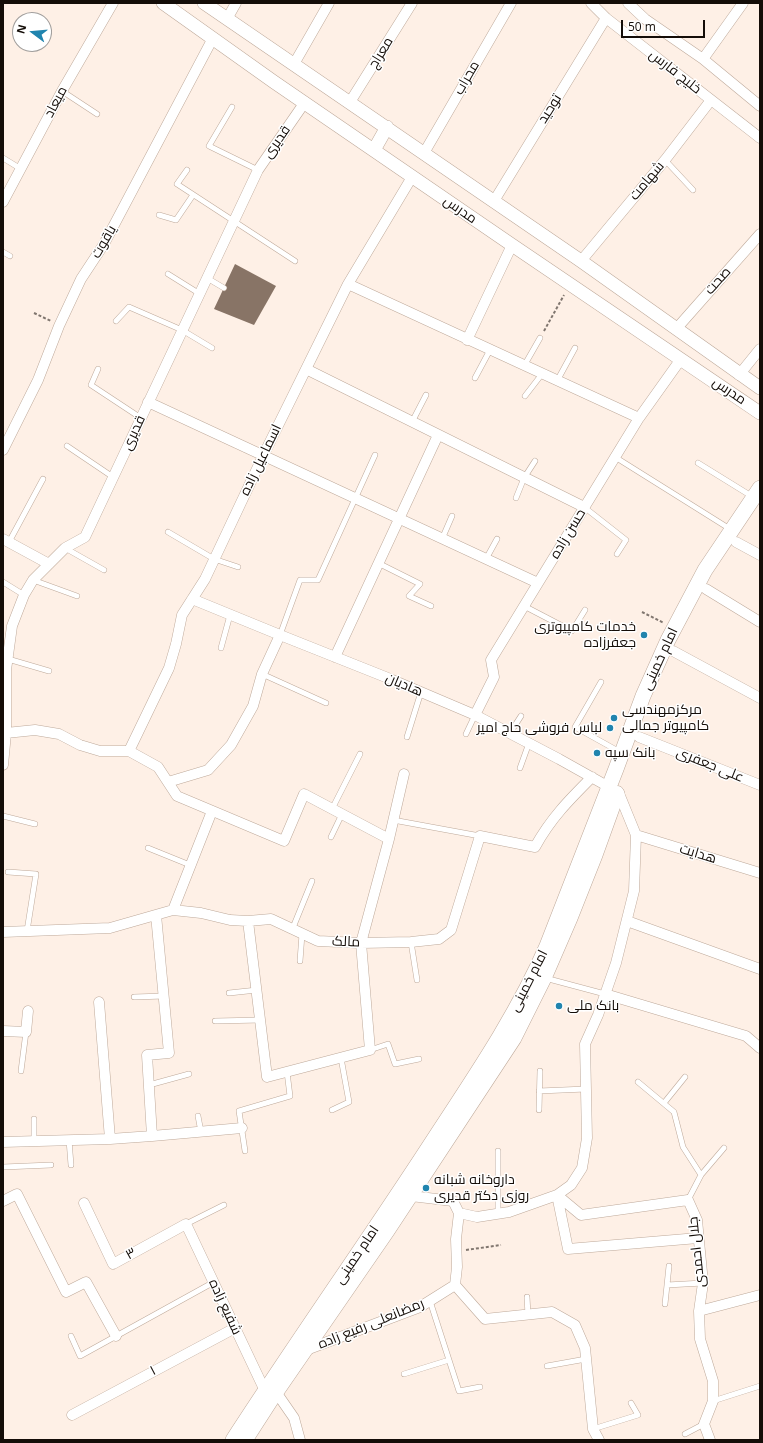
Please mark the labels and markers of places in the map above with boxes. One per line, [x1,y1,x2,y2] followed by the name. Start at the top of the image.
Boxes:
[534,619,636,652] place label: خدمات کامپیوتری جعفرزاده
[639,630,649,640] marker: خدمات کامپیوتری جعفرزاده
[622,702,709,734] place label: مرکزمهندسی کامپیوتر جمالی
[609,713,619,723] marker: مرکزمهندسی کامپیوتر جمالی
[477,720,602,736] place label: لباس فروشی حاج امیر
[605,723,615,733] marker: لباس فروشی حاج امیر
[605,745,655,761] place label: بانک سپه
[592,748,602,758] marker: بانک سپه
[567,998,619,1014] place label: بانک ملی
[554,1001,564,1011] marker: بانک ملی
[434,1172,529,1204] place label: داروخانه شبانه روزی دکتر قدیری
[421,1183,431,1193] marker: داروخانه شبانه روزی دکتر قدیری

